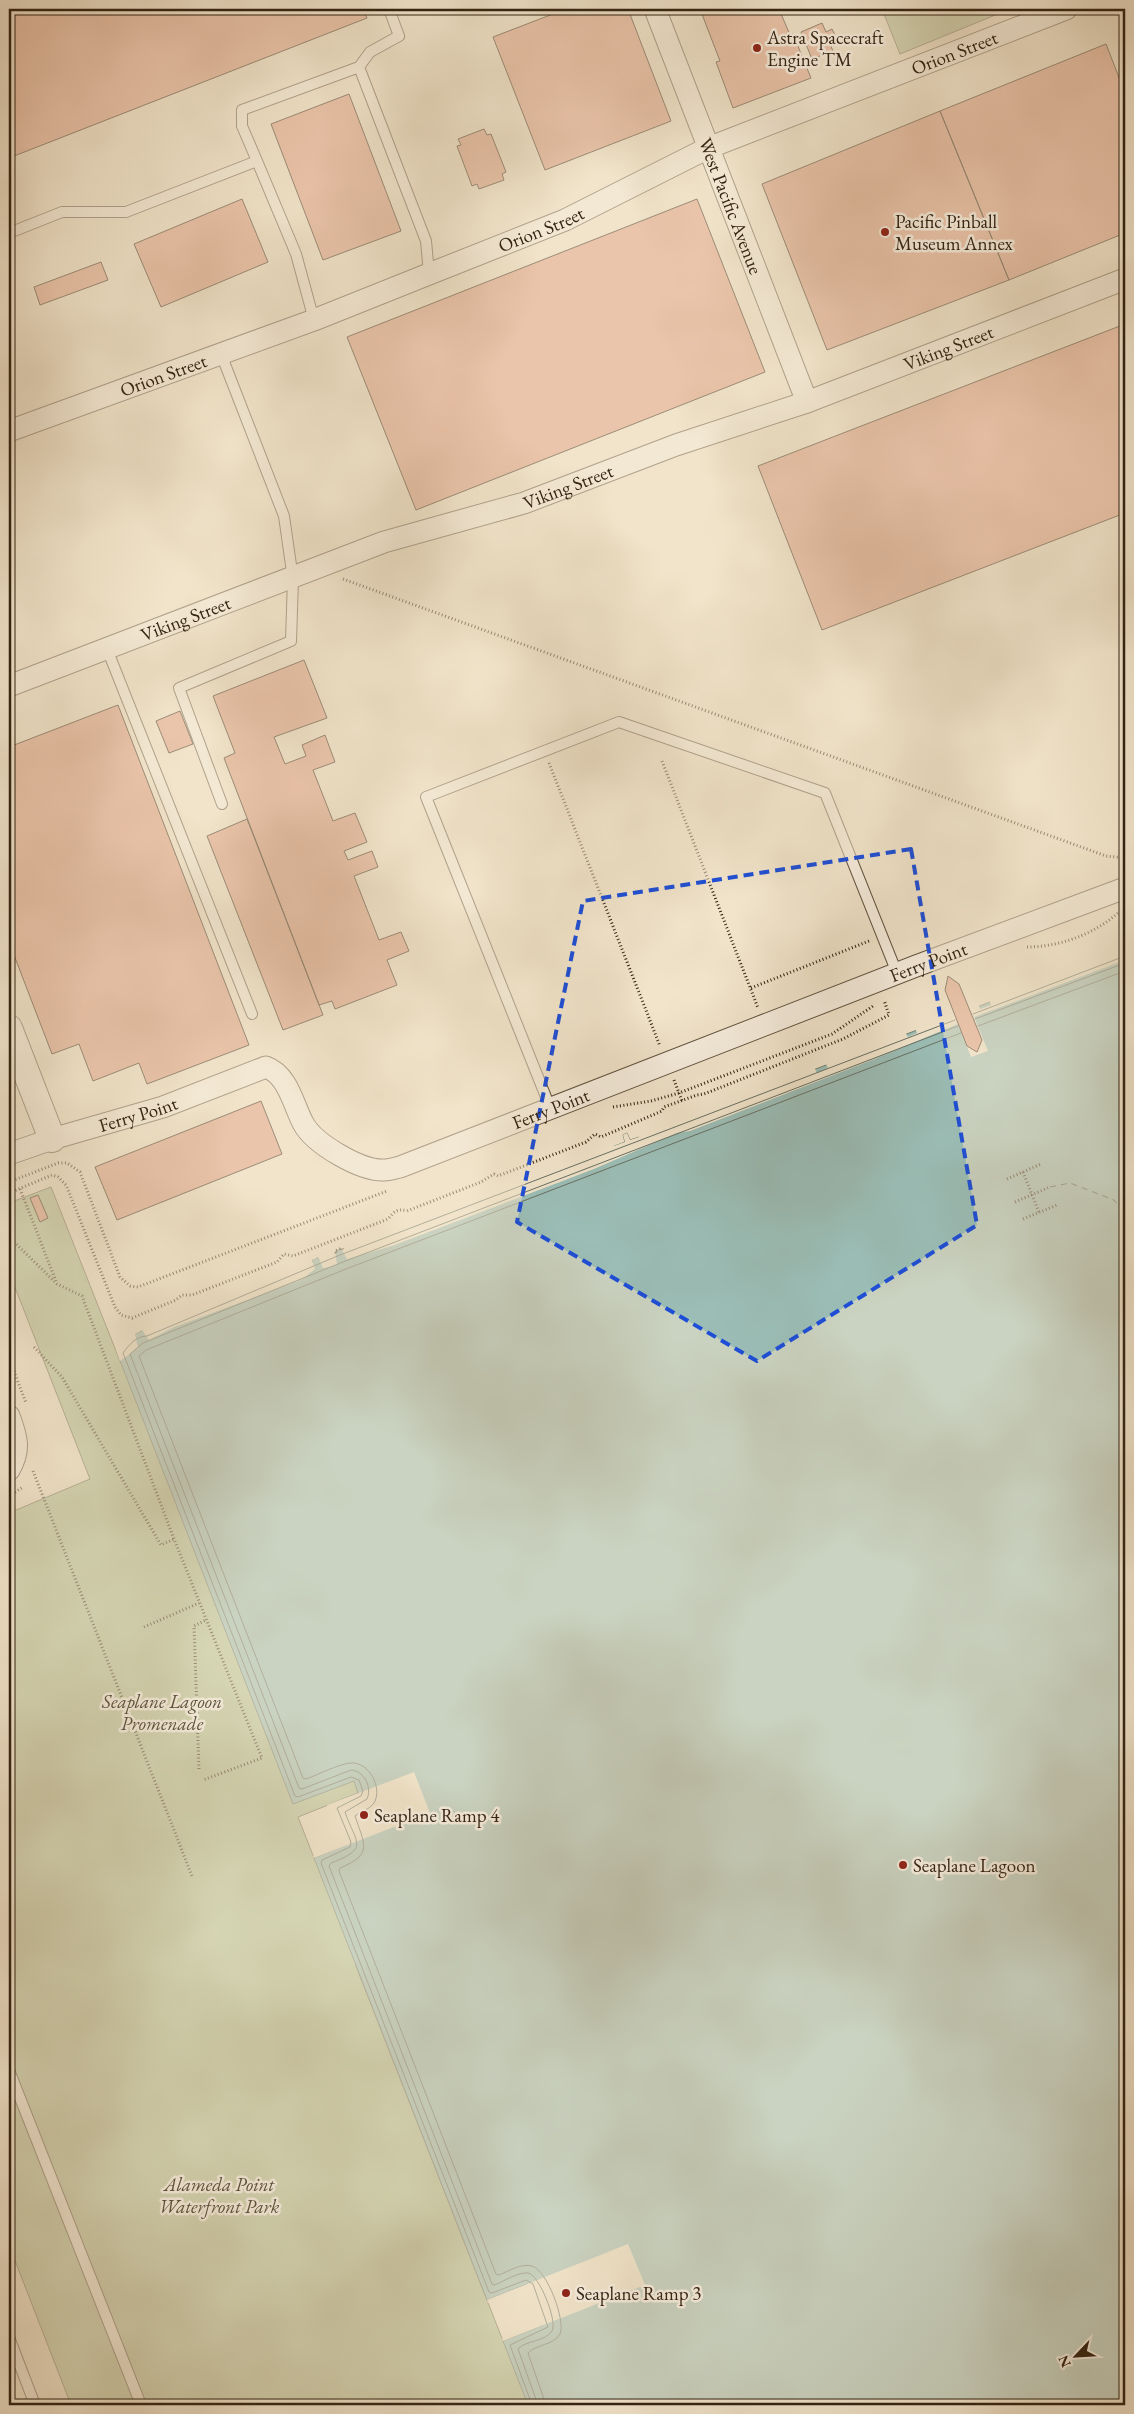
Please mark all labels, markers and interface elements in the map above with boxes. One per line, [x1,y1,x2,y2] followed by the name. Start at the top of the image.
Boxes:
[766,25,884,72] place label: Astra Spacecraft Engine TM
[908,25,1001,81] street label: Orion Street
[751,42,763,54] marker: Astra Spacecraft Engine TM
[693,134,768,278] street label: West Pacific Avenue
[495,200,588,258] street label: Orion Street
[895,209,1014,256] place label: Pacific Pinball Museum Annex
[879,226,891,238] marker: Pacific Pinball Museum Annex
[900,319,997,377] street label: Viking Street
[116,348,210,403] street label: Orion Street
[519,458,617,515] street label: Viking Street
[137,590,234,647] street label: Viking Street
[886,936,971,988] street label: Ferry Point
[508,1082,593,1135] street label: Ferry Point
[96,1091,181,1138] street label: Ferry Point
[101,1689,222,1736] park label: Seaplane Lagoon Promenade
[374,1803,500,1828] place label: Seaplane Ramp 4
[358,1809,370,1821] marker: Seaplane Ramp 4
[913,1853,1036,1878] place label: Seaplane Lagoon
[897,1859,909,1871] marker: Seaplane Lagoon
[159,2172,280,2219] park label: Alameda Point Waterfront Park
[576,2281,701,2306] place label: Seaplane Ramp 3
[560,2287,572,2299] marker: Seaplane Ramp 3
[1052,2332,1102,2382] north arrow
[1053,2352,1075,2370] text: N

